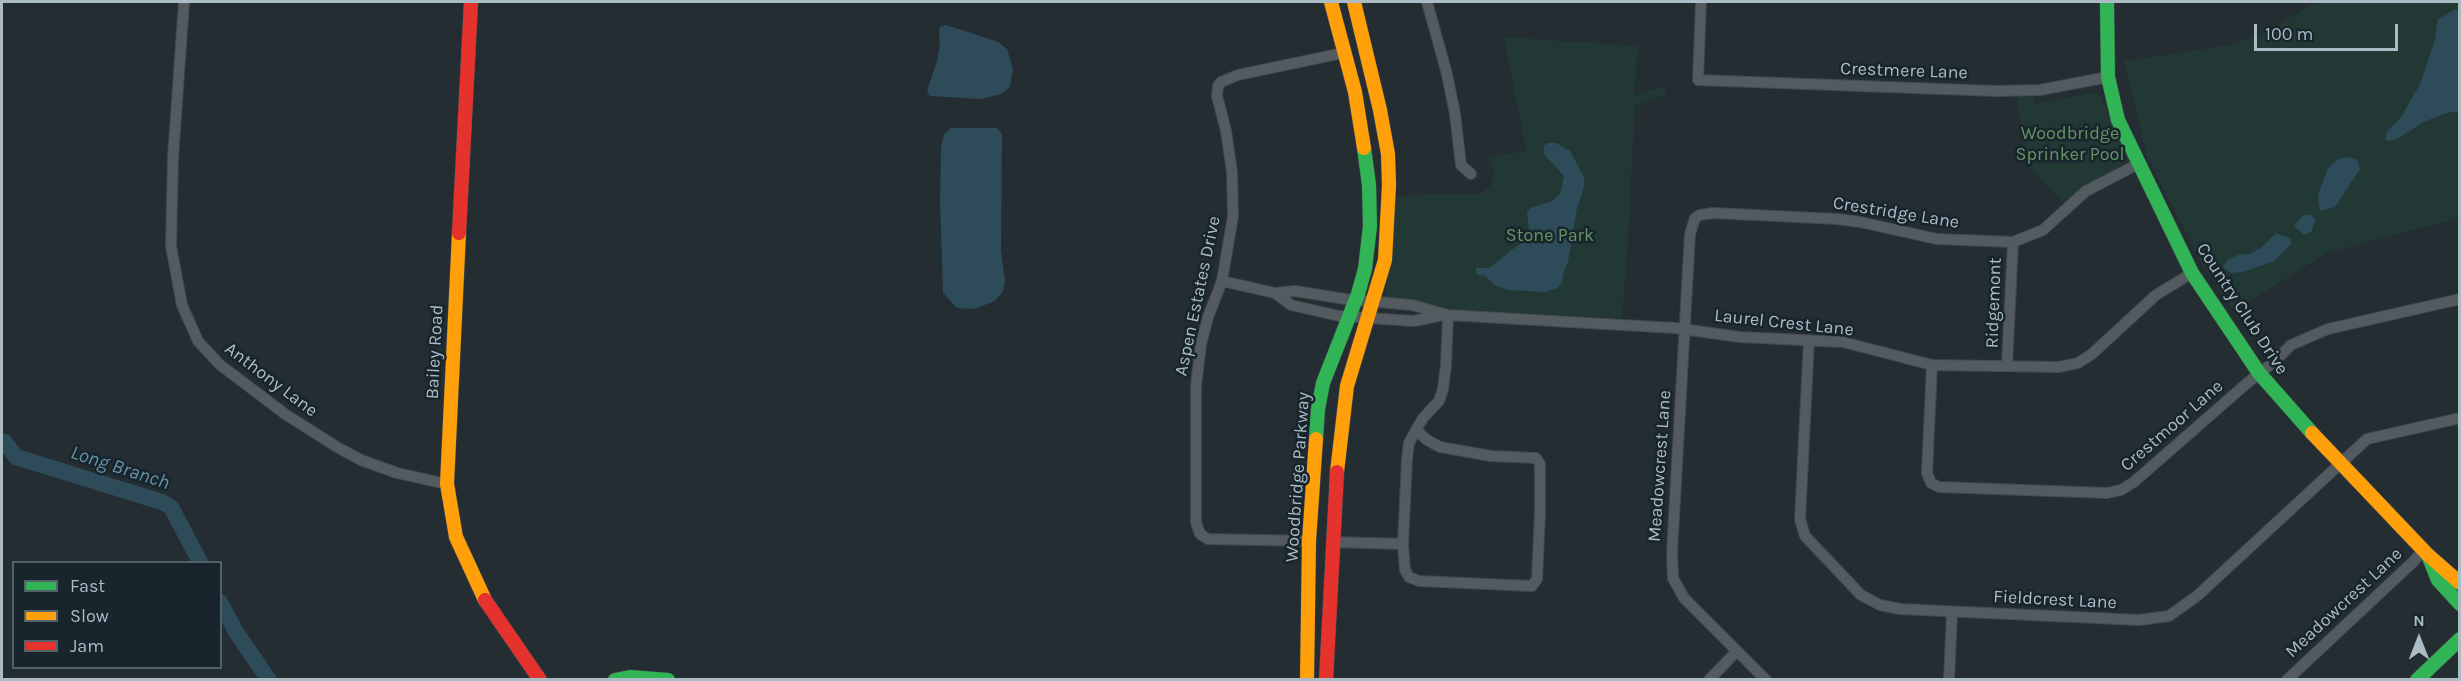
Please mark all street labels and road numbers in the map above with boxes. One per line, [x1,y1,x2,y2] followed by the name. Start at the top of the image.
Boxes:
[1840,58,1968,84] street label: Crestmere Lane
[1831,192,1961,234] street label: Crestridge Lane
[1171,214,1225,378] street label: Aspen Estates Drive
[2191,239,2293,379] street label: Country Club Drive
[1982,257,2006,349] street label: Ridgemont
[422,304,448,400] street label: Bailey Road
[1713,305,1855,341] street label: Laurel Crest Lane
[220,338,322,422] street label: Anthony Lane
[2116,376,2228,476] street label: Crestmoor Lane
[1644,389,1676,543] street label: Meadowcrest Lane
[1281,391,1315,563] street label: Woodbridge Parkway
[2281,543,2407,663] street label: Meadowcrest Lane
[1993,586,2117,614] street label: Fieldcrest Lane

